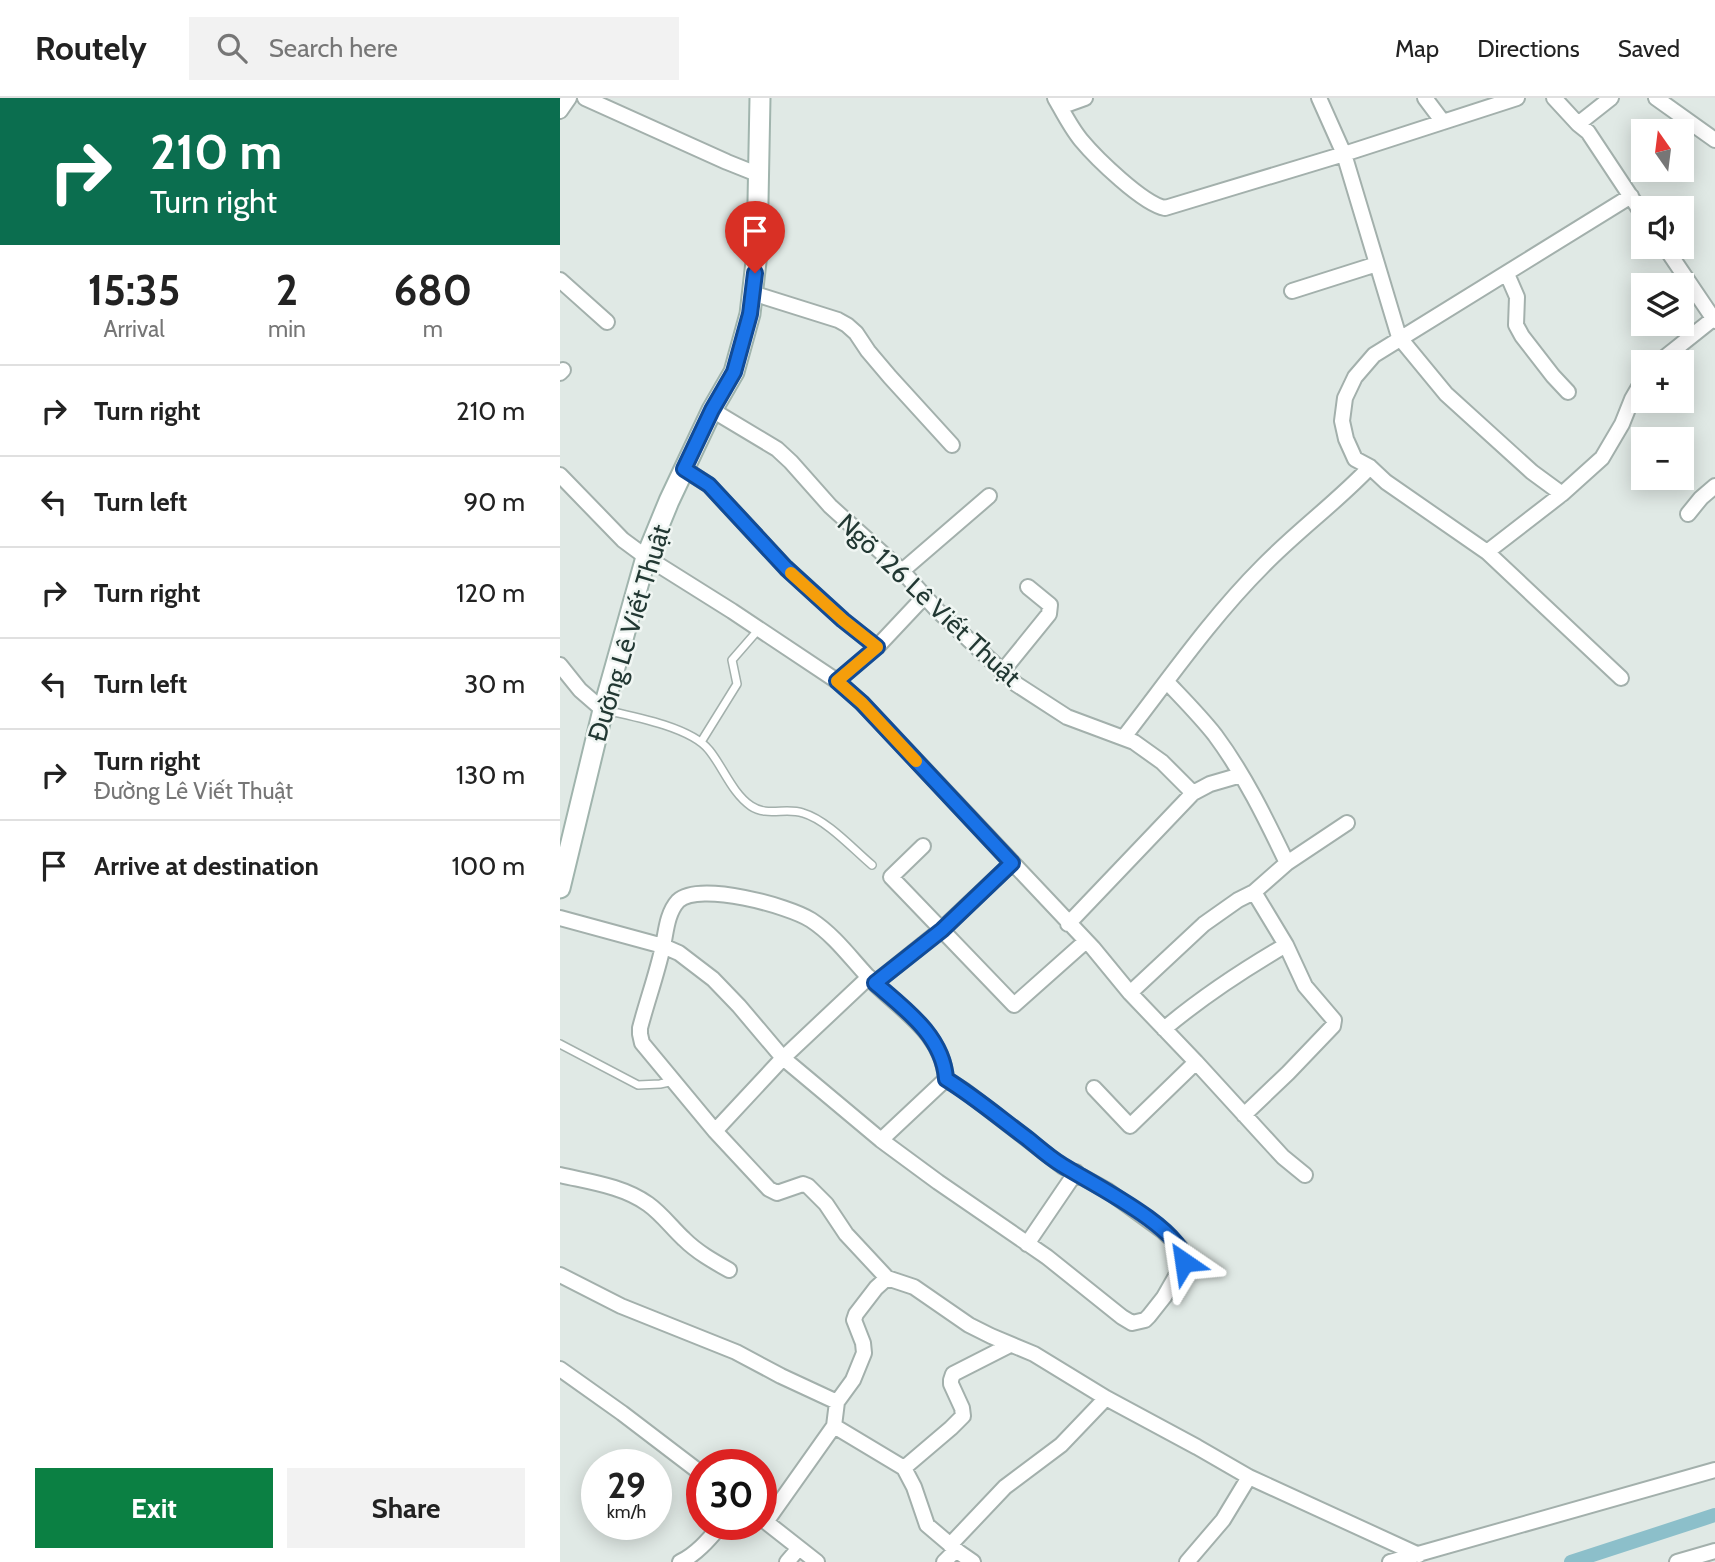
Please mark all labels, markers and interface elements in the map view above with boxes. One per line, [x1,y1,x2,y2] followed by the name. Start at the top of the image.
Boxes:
[189,17,679,80] search box
[35,28,147,68] text: Routely
[213,29,251,67] icon: search
[269,32,398,64] text: Search here
[1395,34,1439,63] text: Map
[1477,34,1580,63] text: Directions
[1618,34,1680,63] text: Saved
[1631,119,1694,182] north arrow
[1631,119,1694,490] map controls
[150,122,282,181] text: 210 m
[35,126,126,217] icon: right
[150,182,277,221] text: Turn right
[1631,196,1694,259] button: sound
[725,201,785,273] pin
[736,212,774,250] icon: arrive
[88,264,180,316] text: 15:35
[276,264,298,316] text: 2
[394,264,472,316] text: 680
[1631,273,1694,336] button: layers
[103,315,165,343] text: Arrival
[268,315,306,343] text: min
[423,315,443,343] text: m
[1631,350,1694,413] button: +
[35,392,73,430] icon: right
[94,395,200,427] text: Turn right
[456,395,525,427] text: 210 m
[1631,427,1694,490] button: −
[35,483,73,521] icon: left
[94,486,187,518] text: Turn left
[463,486,525,518] text: 90 m
[831,507,1027,693] street label: Ngõ 126 Lê Viết Thuật
[581,521,677,745] street label: Đường Lê Viết Thuật
[35,574,73,612] icon: right
[94,577,200,609] text: Turn right
[456,577,525,609] text: 120 m
[35,665,73,703] icon: left
[94,668,187,700] text: Turn left
[464,668,525,700] text: 30 m
[94,745,200,777] text: Turn right
[35,756,73,794] icon: right
[456,759,525,791] text: 130 m
[94,777,293,805] text: Đường Lê Viết Thuật
[35,847,73,885] icon: arrive
[94,850,319,882] text: Arrive at destination
[452,850,525,882] text: 100 m
[1147,1225,1221,1299] position arrow
[686,1449,777,1540] speed limit sign: 30
[607,1464,646,1507] text: 29
[35,1468,273,1548] button: Exit
[287,1468,525,1548] button: Share
[607,1501,646,1523] text: km/h

